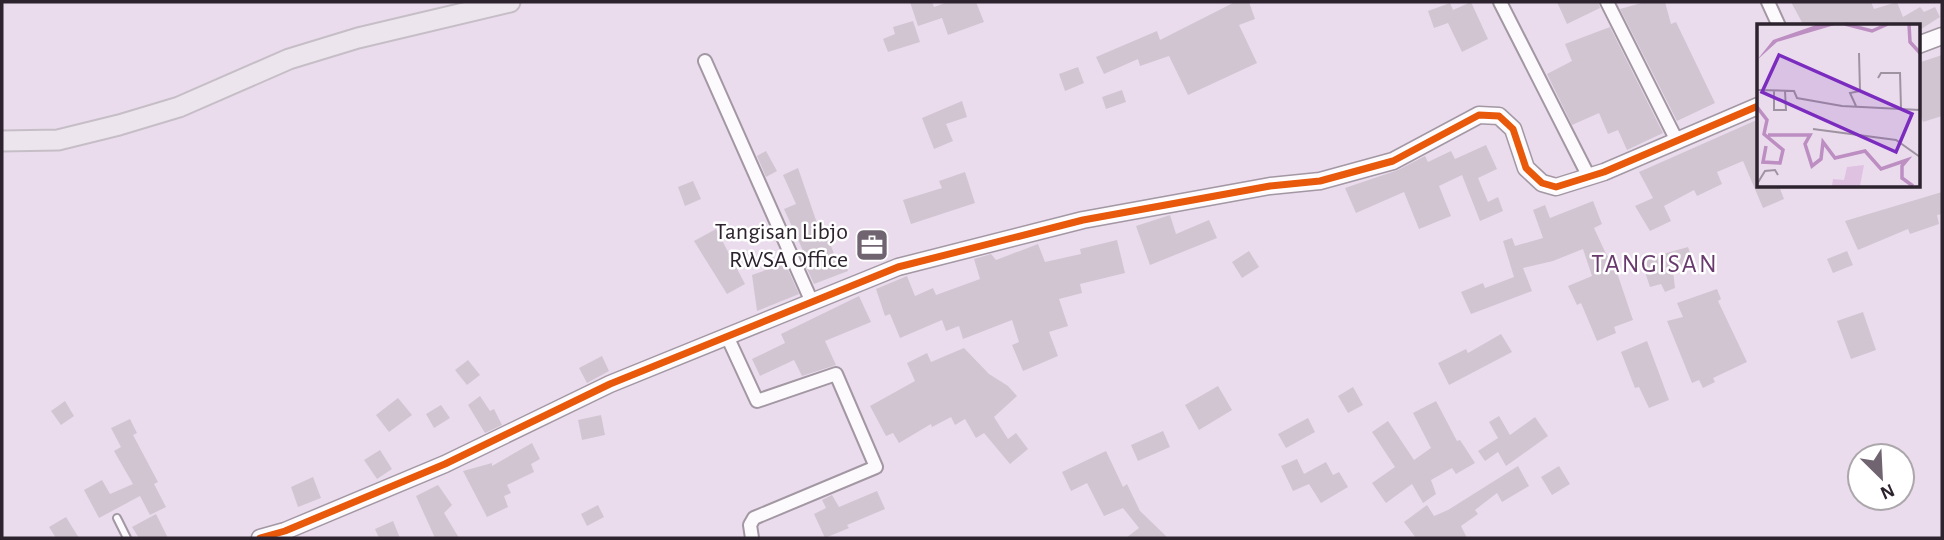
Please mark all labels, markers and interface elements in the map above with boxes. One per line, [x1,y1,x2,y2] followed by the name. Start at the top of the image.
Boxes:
[1757,24,1920,187] inset map
[715,220,848,272] place label: Tangisan Libjo RWSA Office
[853,226,891,264] office icon: Tangisan Libjo RWSA Office
[1591,251,1719,277] district label: TANGISAN
[1846,442,1916,512] north arrow
[1877,480,1897,503] text: N

